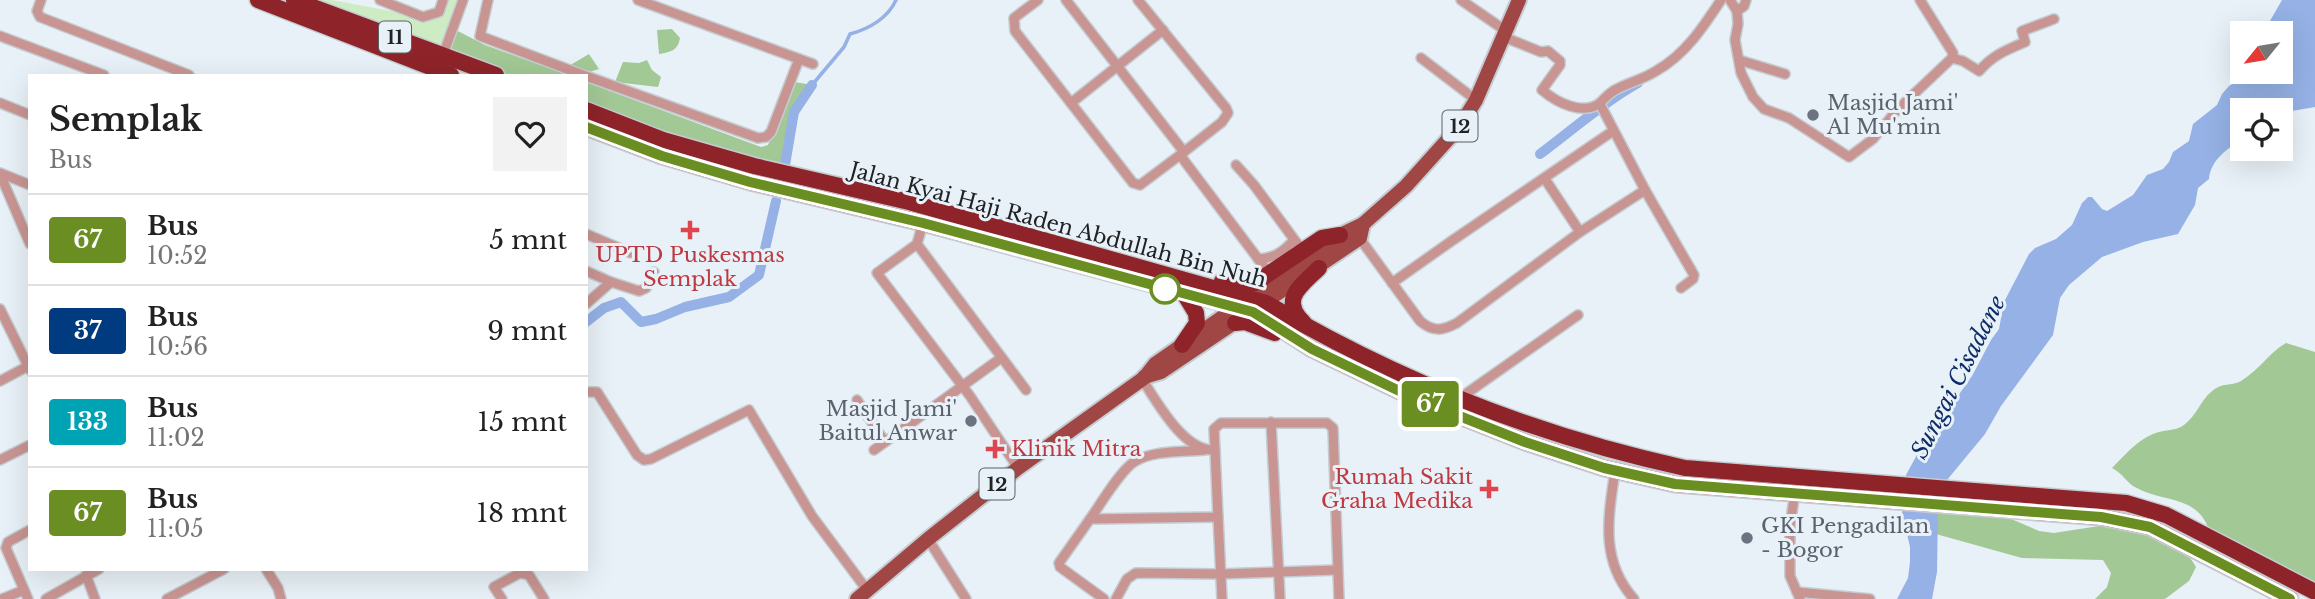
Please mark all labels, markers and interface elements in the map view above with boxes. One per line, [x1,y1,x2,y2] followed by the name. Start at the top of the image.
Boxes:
[2230,21,2292,84] north arrow
[2230,21,2293,161] map controls
[379,22,411,52] road number: 11
[1826,90,1958,140] place label: Masjid Jami' Al Mu'min
[493,97,567,171] button: heart
[2230,98,2293,161] button: locate
[49,99,202,140] text: Semplak
[1805,107,1821,123] marker: Masjid Jami' Al Mu'min
[1442,110,1478,142] road number: 12
[49,146,92,174] text: Bus
[844,156,1269,293] street label: Jalan Kyai Haji Raden Abdullah Bin Nuh
[147,210,198,242] text: Bus
[680,220,700,240] marker: UPTD Puskesmas Semplak
[489,224,567,256] text: 5 mnt
[73,225,102,254] text: 67
[147,242,207,270] text: 10:52
[595,242,785,292] place label: UPTD Puskesmas Semplak
[1150,274,1180,304] unlabelled marker
[1905,290,2011,463] water label: Sungai Cisadane
[147,301,198,333] text: Bus
[487,315,567,347] text: 9 mnt
[74,316,101,345] text: 37
[147,333,208,361] text: 10:56
[1398,381,1462,427] line badge: 67
[1416,389,1444,418] text: 67
[147,392,198,424] text: Bus
[818,396,957,446] place label: Masjid Jami' Baitul Anwar
[478,406,567,438] text: 15 mnt
[67,407,108,436] text: 133
[963,413,979,429] marker: Masjid Jami' Baitul Anwar
[147,424,205,452] text: 11:02
[1011,436,1142,462] place label: Klinik Mitra
[985,439,1005,459] marker: Klinik Mitra
[1321,464,1473,514] place label: Rumah Sakit Graha Medika
[979,468,1014,499] road number: 12
[1479,479,1499,499] marker: Rumah Sakit Graha Medika
[147,483,198,515] text: Bus
[477,497,567,529] text: 18 mnt
[73,498,102,527] text: 67
[1761,513,1929,563] place label: GKI Pengadilan - Bogor
[147,515,204,543] text: 11:05
[1739,530,1755,546] marker: GKI Pengadilan - Bogor

